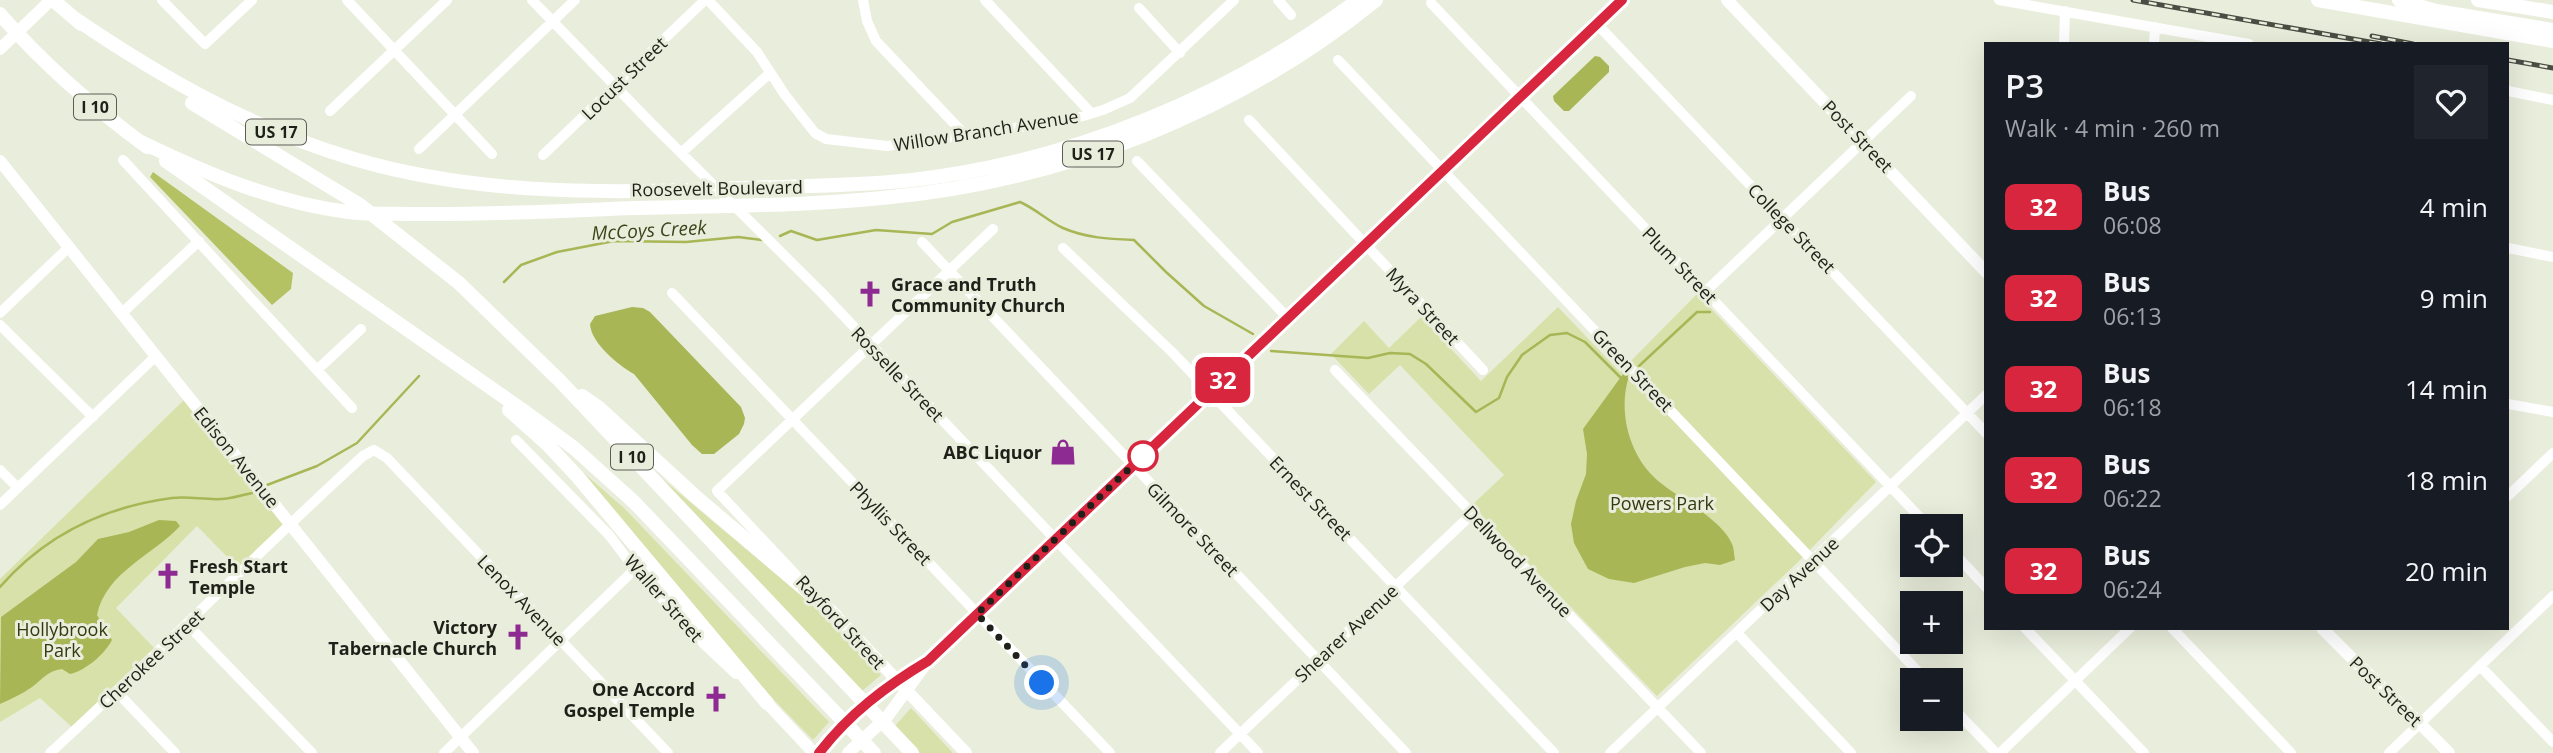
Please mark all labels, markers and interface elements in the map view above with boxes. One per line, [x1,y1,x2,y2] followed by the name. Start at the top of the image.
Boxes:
[576,31,672,125] street label: Locust Street
[2005,63,2044,108] text: P3
[2414,65,2488,139] button: heart
[74,94,116,120] road number: I 10
[1818,95,1898,177] street label: Post Street
[892,104,1080,156] street label: Willow Branch Avenue
[2005,112,2220,144] text: Walk · 4 min · 260 m
[246,120,306,144] road number: US 17
[1063,142,1123,166] road number: US 17
[2103,173,2150,209] text: Bus
[631,175,803,201] street label: Roosevelt Boulevard
[1743,178,1841,278] street label: College Street
[2420,189,2488,225] text: 4 min
[2030,190,2057,223] text: 32
[2103,209,2162,241] text: 06:08
[591,214,708,246] water label: McCoys Creek
[1637,221,1723,309] street label: Plum Street
[1381,262,1465,350] street label: Myra Street
[2103,264,2150,300] text: Bus
[891,272,1065,317] place label: Grace and Truth Community Church
[855,279,885,309] church icon: Grace and Truth Community Church
[2420,280,2488,316] text: 9 min
[2030,281,2057,314] text: 32
[2103,300,2162,332] text: 06:13
[847,321,949,427] street label: Rosselle Street
[1587,323,1679,417] street label: Green Street
[2103,355,2150,391] text: Bus
[1192,357,1254,403] line badge: 32
[1209,363,1237,396] text: 32
[2405,371,2488,407] text: 14 min
[2030,372,2057,405] text: 32
[2103,391,2162,423] text: 06:18
[189,402,285,512] street label: Edison Avenue
[1048,437,1078,467] shop icon: ABC Liquor
[943,440,1042,464] place label: ABC Liquor
[1128,441,1158,471] unlabelled marker
[611,445,653,470] road number: I 10
[2103,446,2150,482] text: Bus
[1265,451,1357,545] street label: Ernest Street
[2405,462,2488,498] text: 18 min
[2030,463,2057,496] text: 32
[845,476,937,570] street label: Phyllis Street
[1142,477,1244,581] street label: Gilmore Street
[2103,482,2162,514] text: 06:22
[1610,491,1715,515] park label: Powers Park
[1459,500,1577,622] street label: Dellwood Avenue
[1900,514,1963,731] map controls
[1900,514,1963,577] button: locate
[1754,531,1844,617] street label: Day Avenue
[2103,537,2150,573] text: Bus
[472,549,572,651] street label: Lenox Avenue
[619,549,709,647] street label: Waller Street
[2405,553,2488,589] text: 20 min
[189,554,288,599] place label: Fresh Start Temple
[2030,554,2057,587] text: 32
[153,561,183,591] church icon: Fresh Start Temple
[791,570,891,674] street label: Rayford Street
[2103,573,2162,605] text: 06:24
[1289,579,1403,687] street label: Shearer Avenue
[1900,591,1963,654] button: +
[93,604,209,714] street label: Cherokee Street
[328,615,498,660] place label: Victory Tabernacle Church
[16,617,108,662] park label: Hollybrook Park
[503,622,533,652] church icon: Victory Tabernacle Church
[2345,651,2427,731] street label: Post Street
[1024,665,1059,700] your location
[1900,668,1963,731] button: −
[563,677,695,722] place label: One Accord Gospel Temple
[701,684,731,714] church icon: One Accord Gospel Temple

